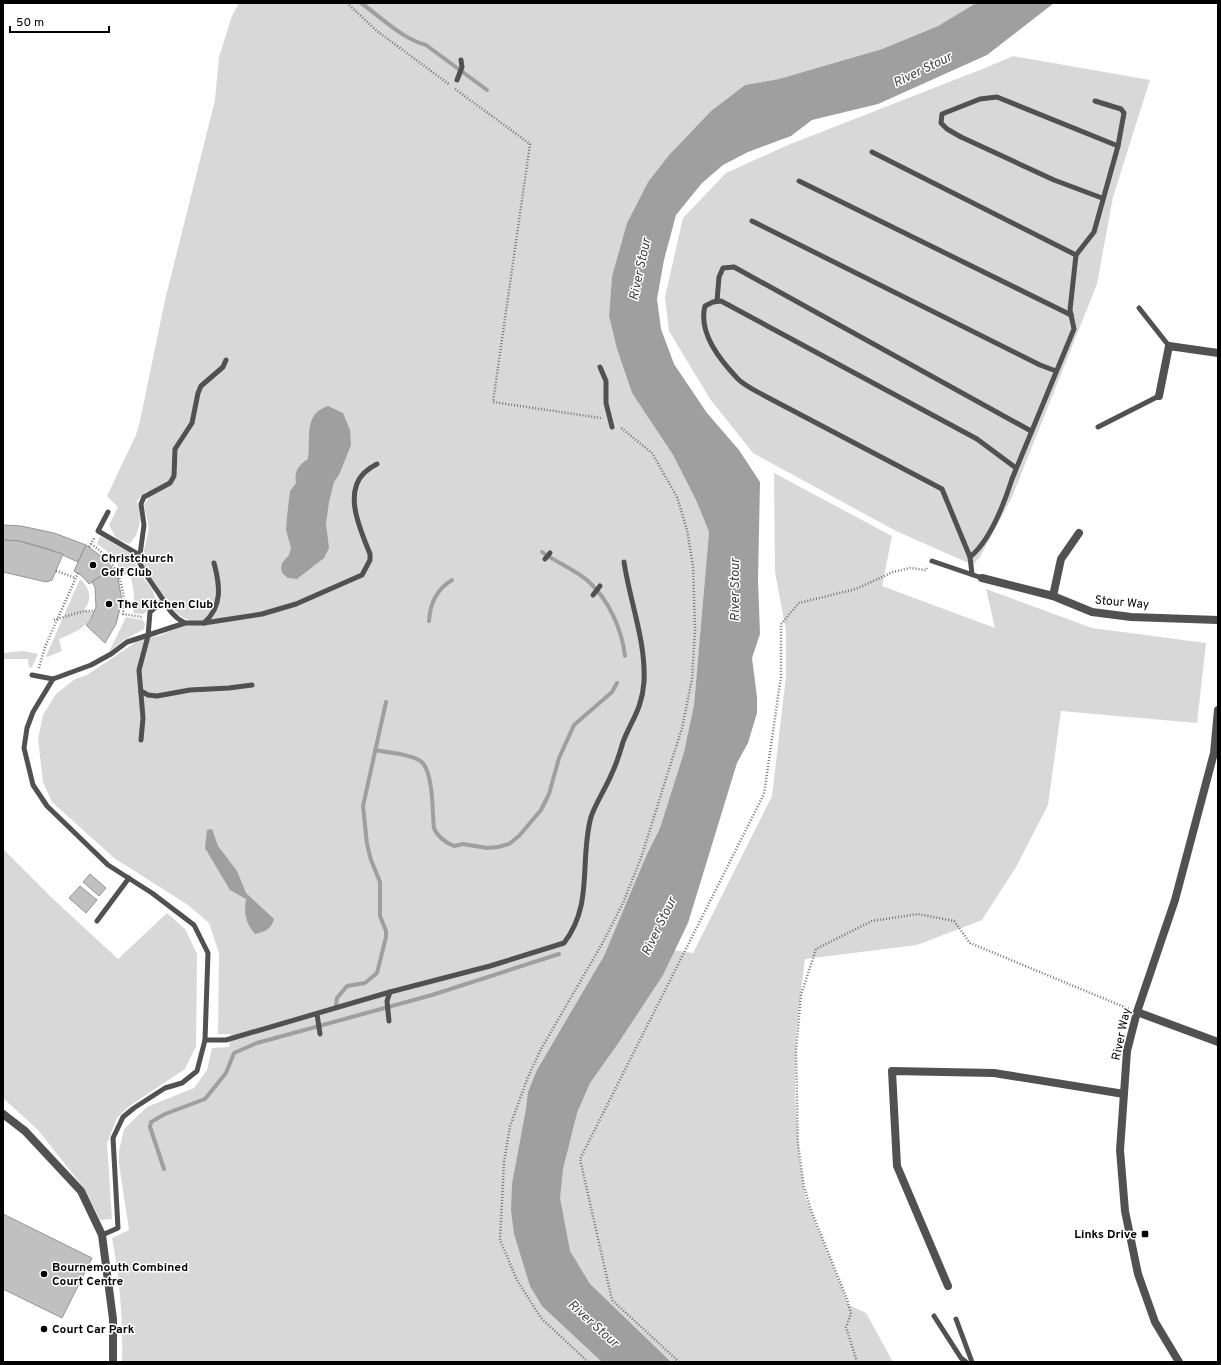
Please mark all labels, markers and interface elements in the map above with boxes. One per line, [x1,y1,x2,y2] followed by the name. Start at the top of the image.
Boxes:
[10,8,109,34] scale bar
[16,15,44,31] text: 50 m
[891,49,956,92] water label: River Stour
[627,236,656,302] water label: River Stour
[101,551,174,581] place label: Christchurch Golf Club
[728,557,744,622] water label: River Stour
[88,560,98,570] marker: Christchurch Golf Club
[1094,593,1150,613] street label: Stour Way
[117,597,213,613] place label: The Kitchen Club
[104,599,114,609] marker: The Kitchen Club
[639,894,681,959] water label: River Stour
[1109,1006,1135,1062] street label: River Way
[1074,1227,1137,1243] place label: Links Drive
[1140,1229,1150,1239] marker: Links Drive
[52,1260,188,1290] place label: Bournemouth Combined Court Centre
[39,1269,49,1279] marker: Bournemouth Combined Court Centre
[564,1297,622,1352] water label: River Stour
[52,1322,135,1338] place label: Court Car Park
[39,1324,49,1334] marker: Court Car Park

